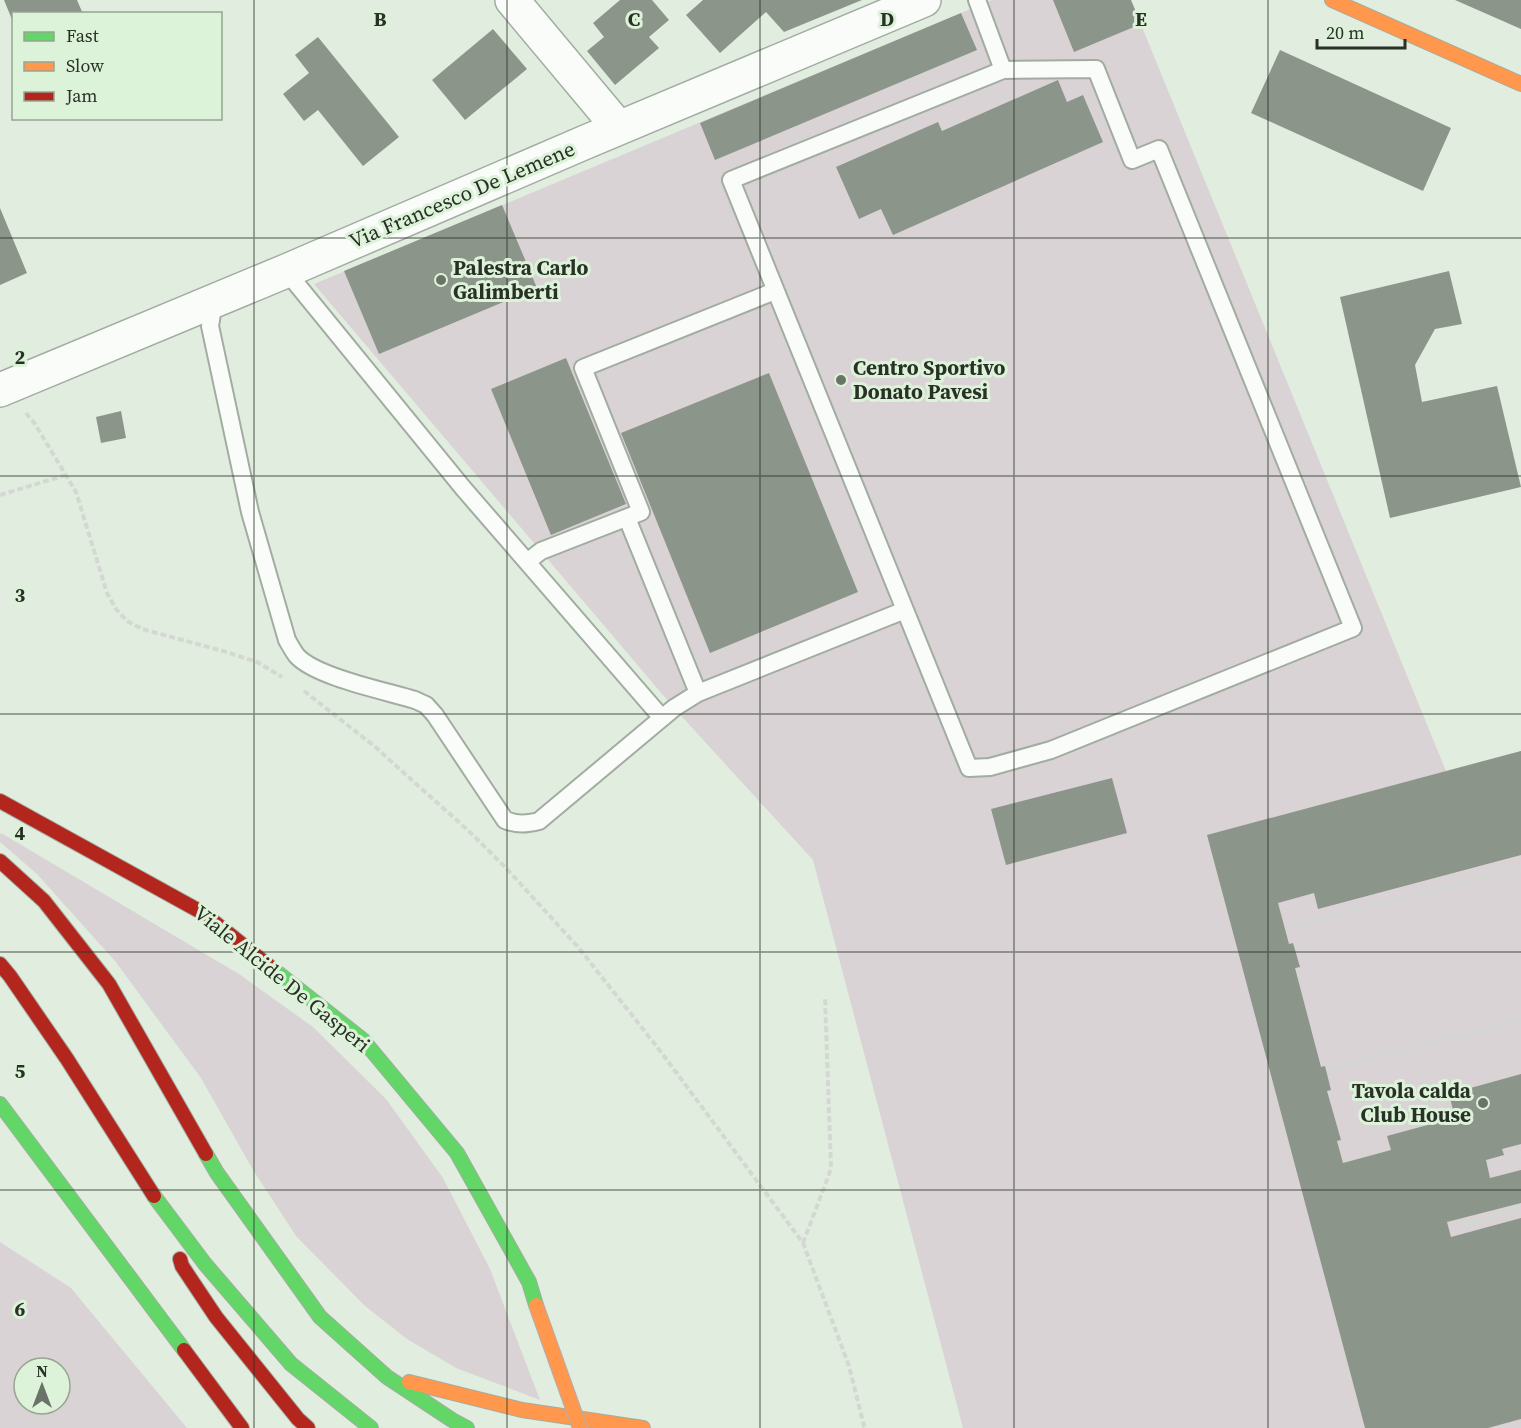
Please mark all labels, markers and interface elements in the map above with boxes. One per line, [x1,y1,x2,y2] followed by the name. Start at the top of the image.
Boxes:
[373,5,387,33] text: B
[628,5,640,33] text: C
[880,5,894,33] text: D
[1135,5,1147,33] text: E
[12,12,222,120] legend
[1317,12,1406,50] scale bar
[1326,20,1364,45] text: 20 m
[66,23,99,48] text: Fast
[66,53,104,78] text: Slow
[65,83,98,108] text: Jam
[344,134,579,255] street label: Via Francesco De Lemene
[453,253,589,306] place label: Palestra Carlo Galimberti
[434,273,448,287] marker: Palestra Carlo Galimberti
[15,343,26,371] text: 2
[853,353,1005,406] place label: Centro Sportivo Donato Pavesi
[834,373,848,387] marker: Centro Sportivo Donato Pavesi
[15,581,26,609] text: 3
[15,819,26,847] text: 4
[188,898,377,1059] street label: Viale Alcide De Gasperi
[15,1057,26,1085] text: 5
[1352,1076,1472,1129] place label: Tavola calda Club House
[1476,1096,1490,1110] marker: Tavola calda Club House
[15,1295,26,1323] text: 6
[12,1356,72,1416] north arrow
[36,1360,48,1382] text: N

